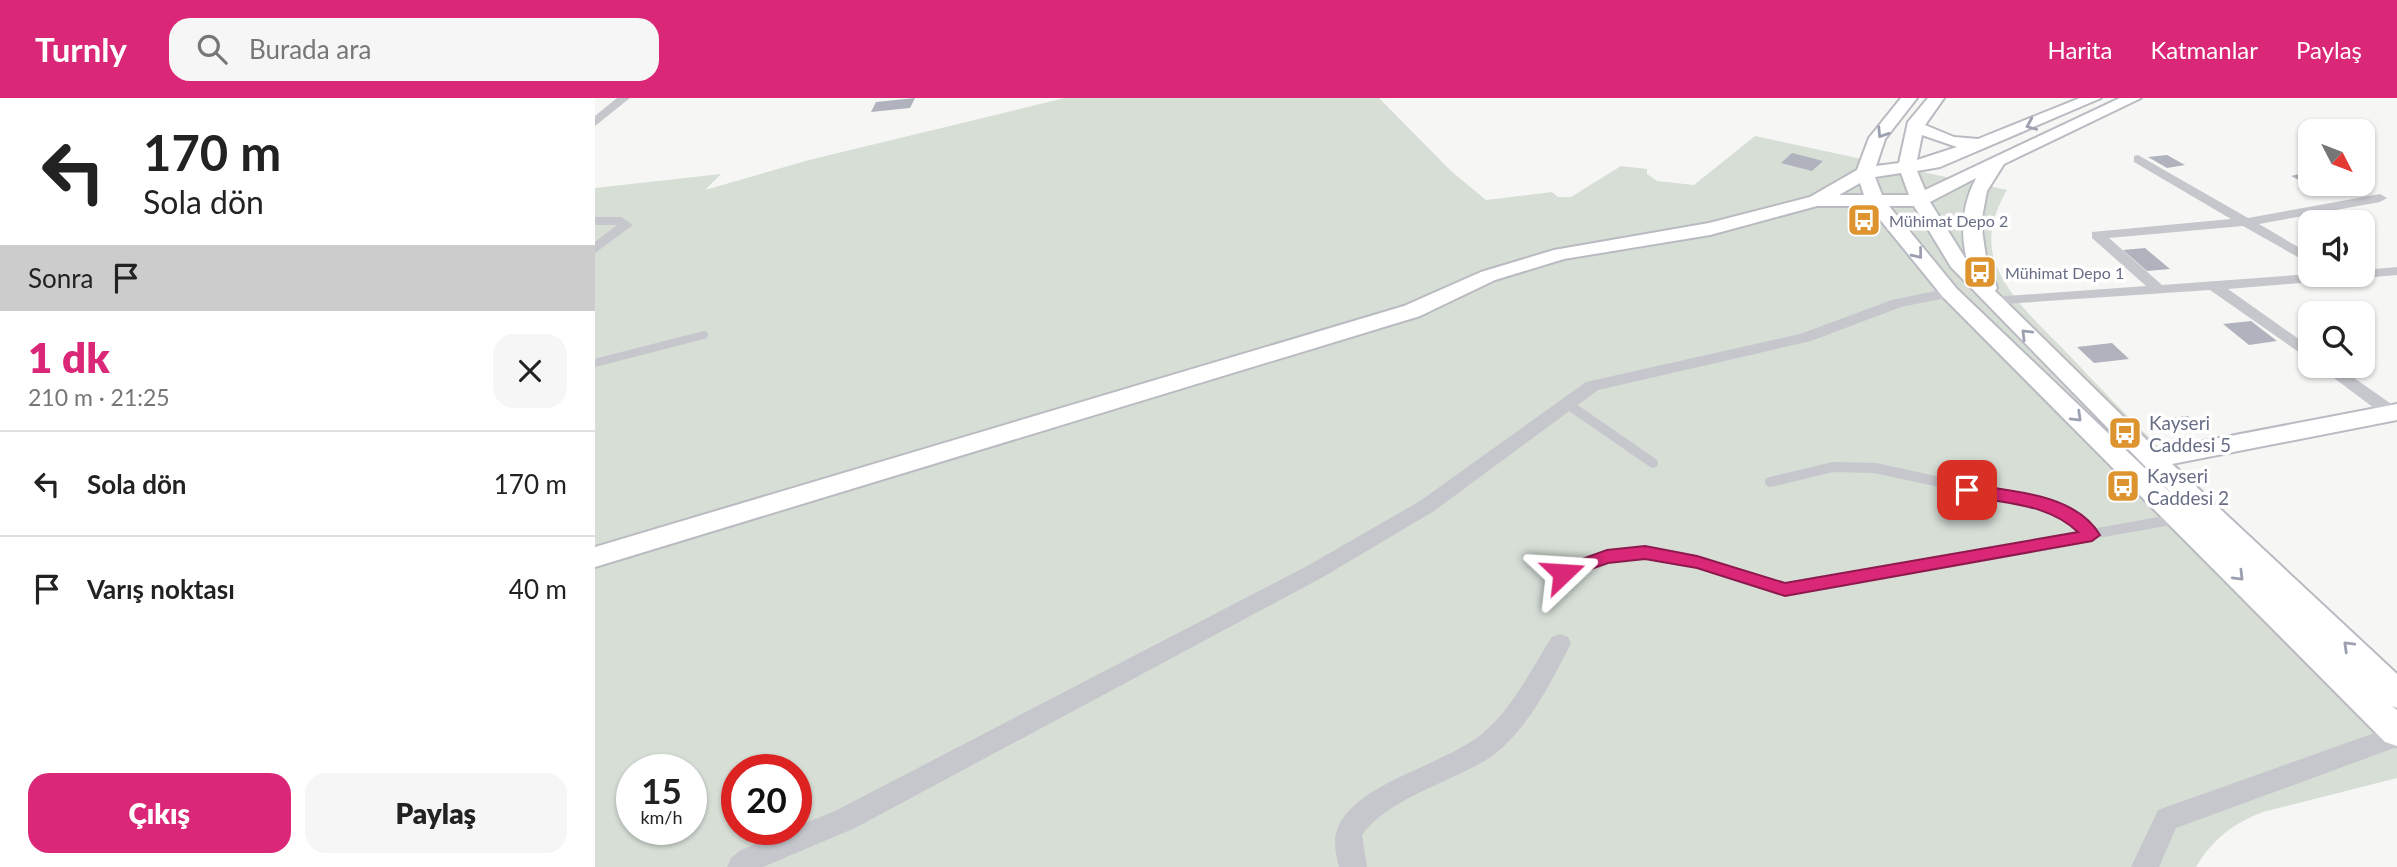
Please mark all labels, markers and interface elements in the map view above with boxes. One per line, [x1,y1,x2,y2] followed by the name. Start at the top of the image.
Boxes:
[169,18,659,81] search box
[35,29,127,69] text: Turnly
[193,30,231,68] icon: search
[249,33,371,65] text: Burada ara
[2047,35,2112,64] text: Harita
[2150,35,2258,64] text: Katmanlar
[2296,35,2362,64] text: Paylaş
[2025,117,2038,131] one-way arrow
[2298,119,2375,196] north arrow
[2298,119,2375,378] map controls
[143,123,281,181] text: 170 m
[1877,125,1890,138] one-way arrow
[28,126,119,217] icon: left
[143,182,264,221] text: Sola dön
[1845,201,1883,239] bus stop icon: Mühimat Depo 2
[2298,210,2375,287] button: sound
[1889,211,2008,230] place label: Mühimat Depo 2
[1910,245,1922,258] one-way arrow
[1961,253,1999,291] bus stop icon: Mühimat Depo 1
[107,259,145,297] icon: arrive
[28,262,93,294] text: Sonra
[2005,263,2124,282] place label: Mühimat Depo 1
[2298,301,2375,378] button: search
[2022,329,2035,342] one-way arrow
[28,332,110,382] text: 1 dk
[493,334,567,408] button: close
[28,383,170,411] text: 210 m · 21:25
[2069,408,2082,421] one-way arrow
[2149,411,2231,456] place label: Kayseri Caddesi 5
[2106,414,2144,452] bus stop icon: Kayseri Caddesi 5
[1937,460,1997,520] pin
[2147,464,2229,509] place label: Kayseri Caddesi 2
[28,465,66,503] icon: left
[2104,467,2142,505] bus stop icon: Kayseri Caddesi 2
[87,468,187,500] text: Sola dön
[494,468,567,500] text: 170 m
[1948,471,1986,509] icon: arrive
[1526,536,1600,610] position arrow
[2231,568,2244,581] one-way arrow
[28,570,66,608] icon: arrive
[87,573,235,605] text: Varış noktası
[509,573,567,605] text: 40 m
[2343,642,2356,655] one-way arrow
[721,754,812,845] speed limit sign: 20
[641,769,682,811] text: 15
[28,773,291,853] button: Çıkış
[305,773,567,853] button: Paylaş
[640,806,683,828] text: km/h

